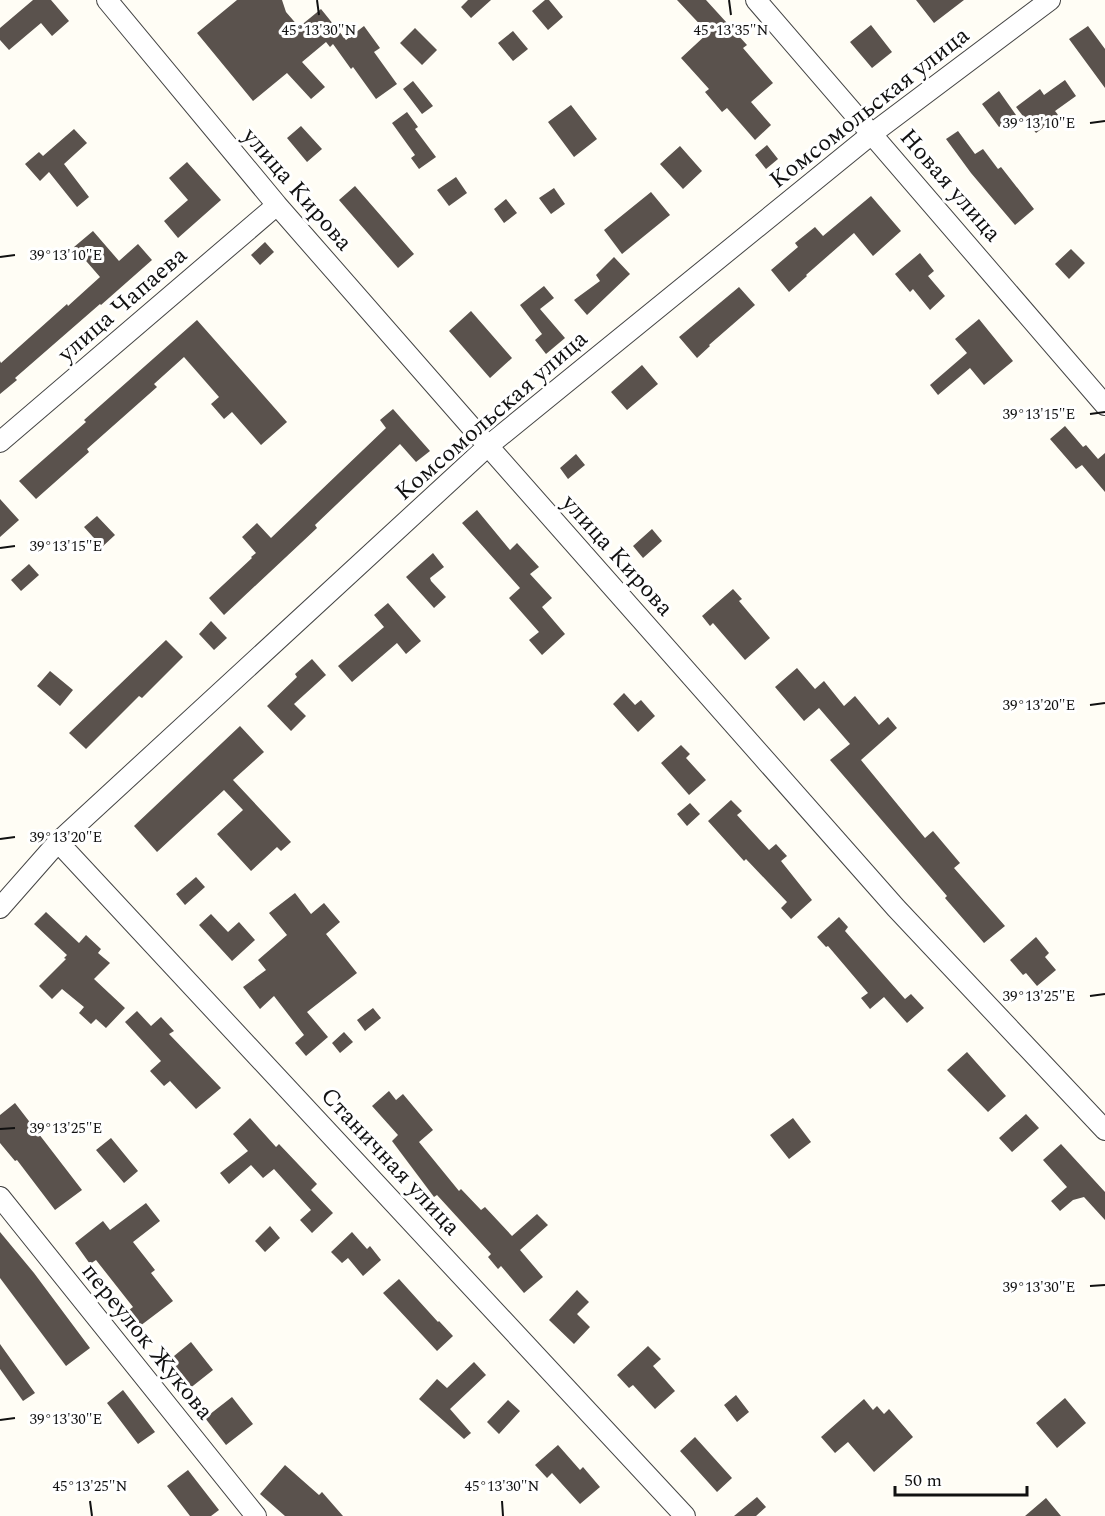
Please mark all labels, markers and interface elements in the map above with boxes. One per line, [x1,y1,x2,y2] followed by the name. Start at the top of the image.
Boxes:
[762,18,978,198] street label: Комсомольская улица
[282,19,357,42] text: 45°13'30"N
[694,19,769,42] text: 45°13'35"N
[1003,112,1075,135] text: 39°13'10"E
[233,119,361,260] street label: улица Кирова
[891,121,1010,251] street label: Новая улица
[49,238,196,372] street label: улица Чапаева
[30,244,102,267] text: 39°13'10"E
[387,321,596,510] street label: Комсомольская улица
[1003,403,1075,426] text: 39°13'15"E
[552,486,682,625] street label: улица Кирова
[30,535,102,558] text: 39°13'15"E
[1003,694,1075,717] text: 39°13'20"E
[30,826,102,849] text: 39°13'20"E
[1003,985,1075,1008] text: 39°13'25"E
[312,1079,469,1244] street label: Станичная улица
[30,1117,102,1140] text: 39°13'25"E
[72,1255,222,1428] street label: переулок Жукова
[1003,1276,1075,1299] text: 39°13'30"E
[30,1408,102,1431] text: 39°13'30"E
[895,1459,1027,1497] scale bar
[904,1467,942,1494] text: 50 m
[53,1475,128,1498] text: 45°13'25"N
[465,1475,540,1498] text: 45°13'30"N

